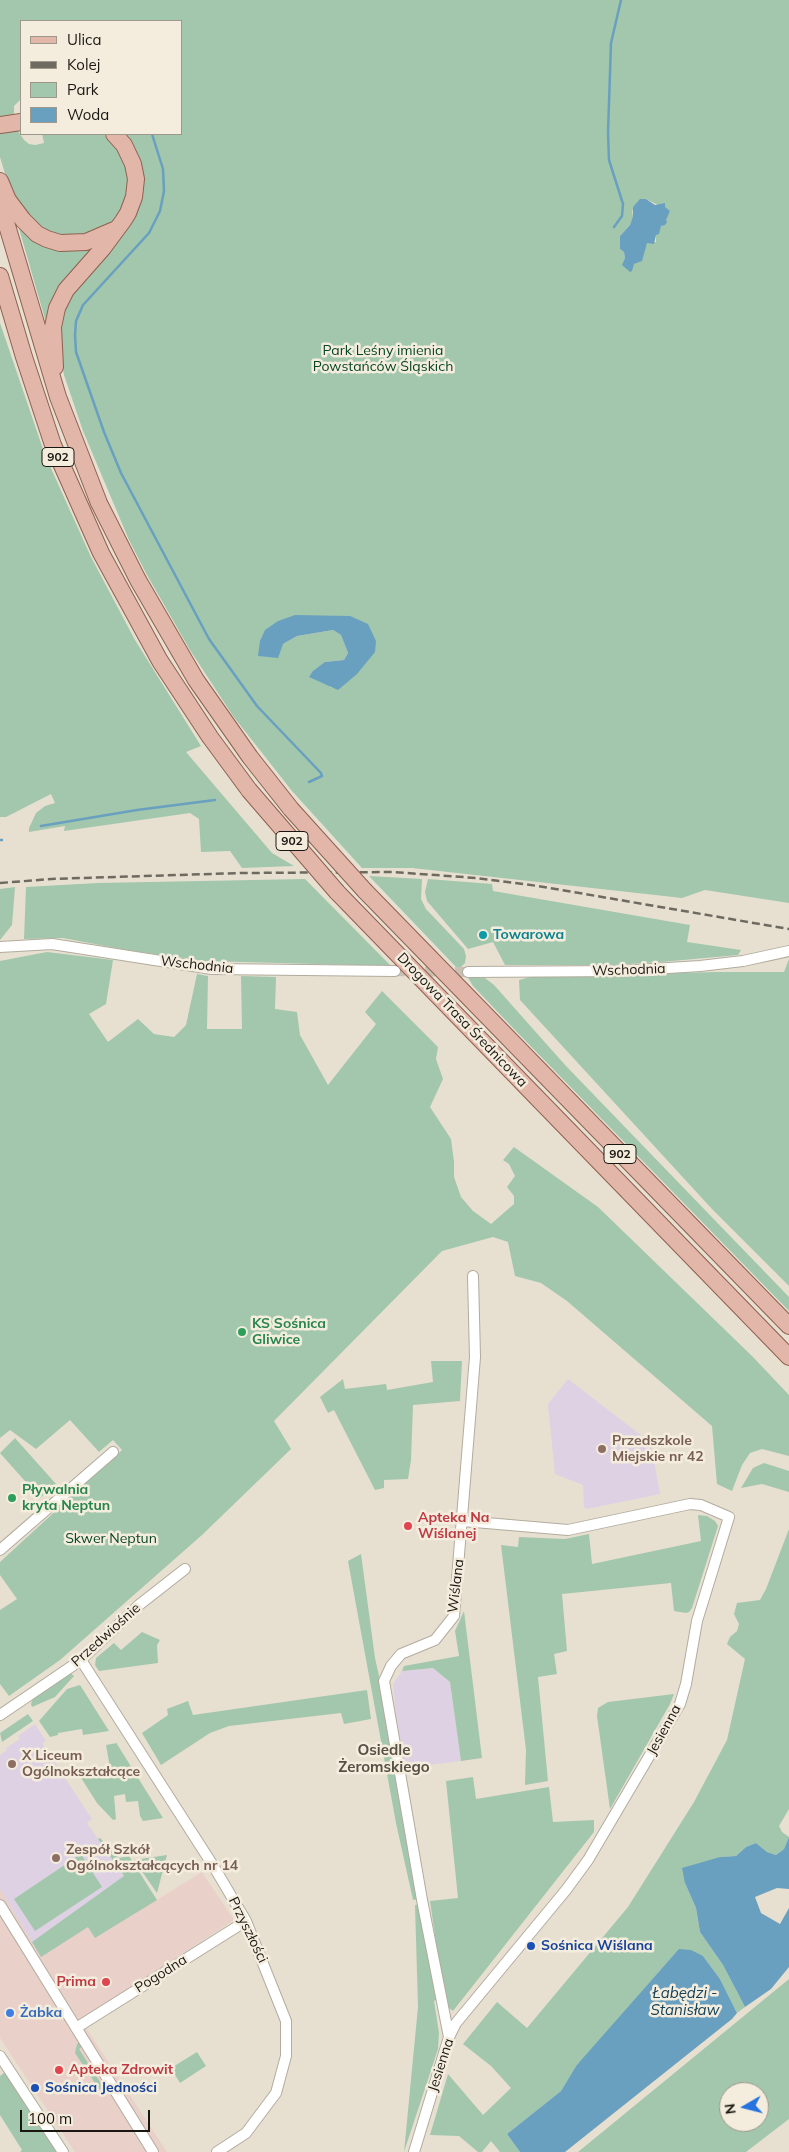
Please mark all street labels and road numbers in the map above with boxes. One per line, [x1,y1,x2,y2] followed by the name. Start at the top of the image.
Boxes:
[42,448,74,467] road number: 902
[276,831,308,850] road number: 902
[393,949,531,1091] street label: Drogowa Trasa Średnicowa
[160,953,234,977] street label: Wschodnia
[592,960,666,980] street label: Wschodnia
[604,1144,636,1164] road number: 902
[444,1558,468,1614] street label: Wiślana
[68,1600,144,1670] street label: Przedwiośnie
[643,1702,685,1758] street label: Jesienna
[225,1894,271,1966] street label: Przyszłości
[132,1951,190,1997] street label: Pogodna
[425,2036,457,2094] street label: Jesienna

